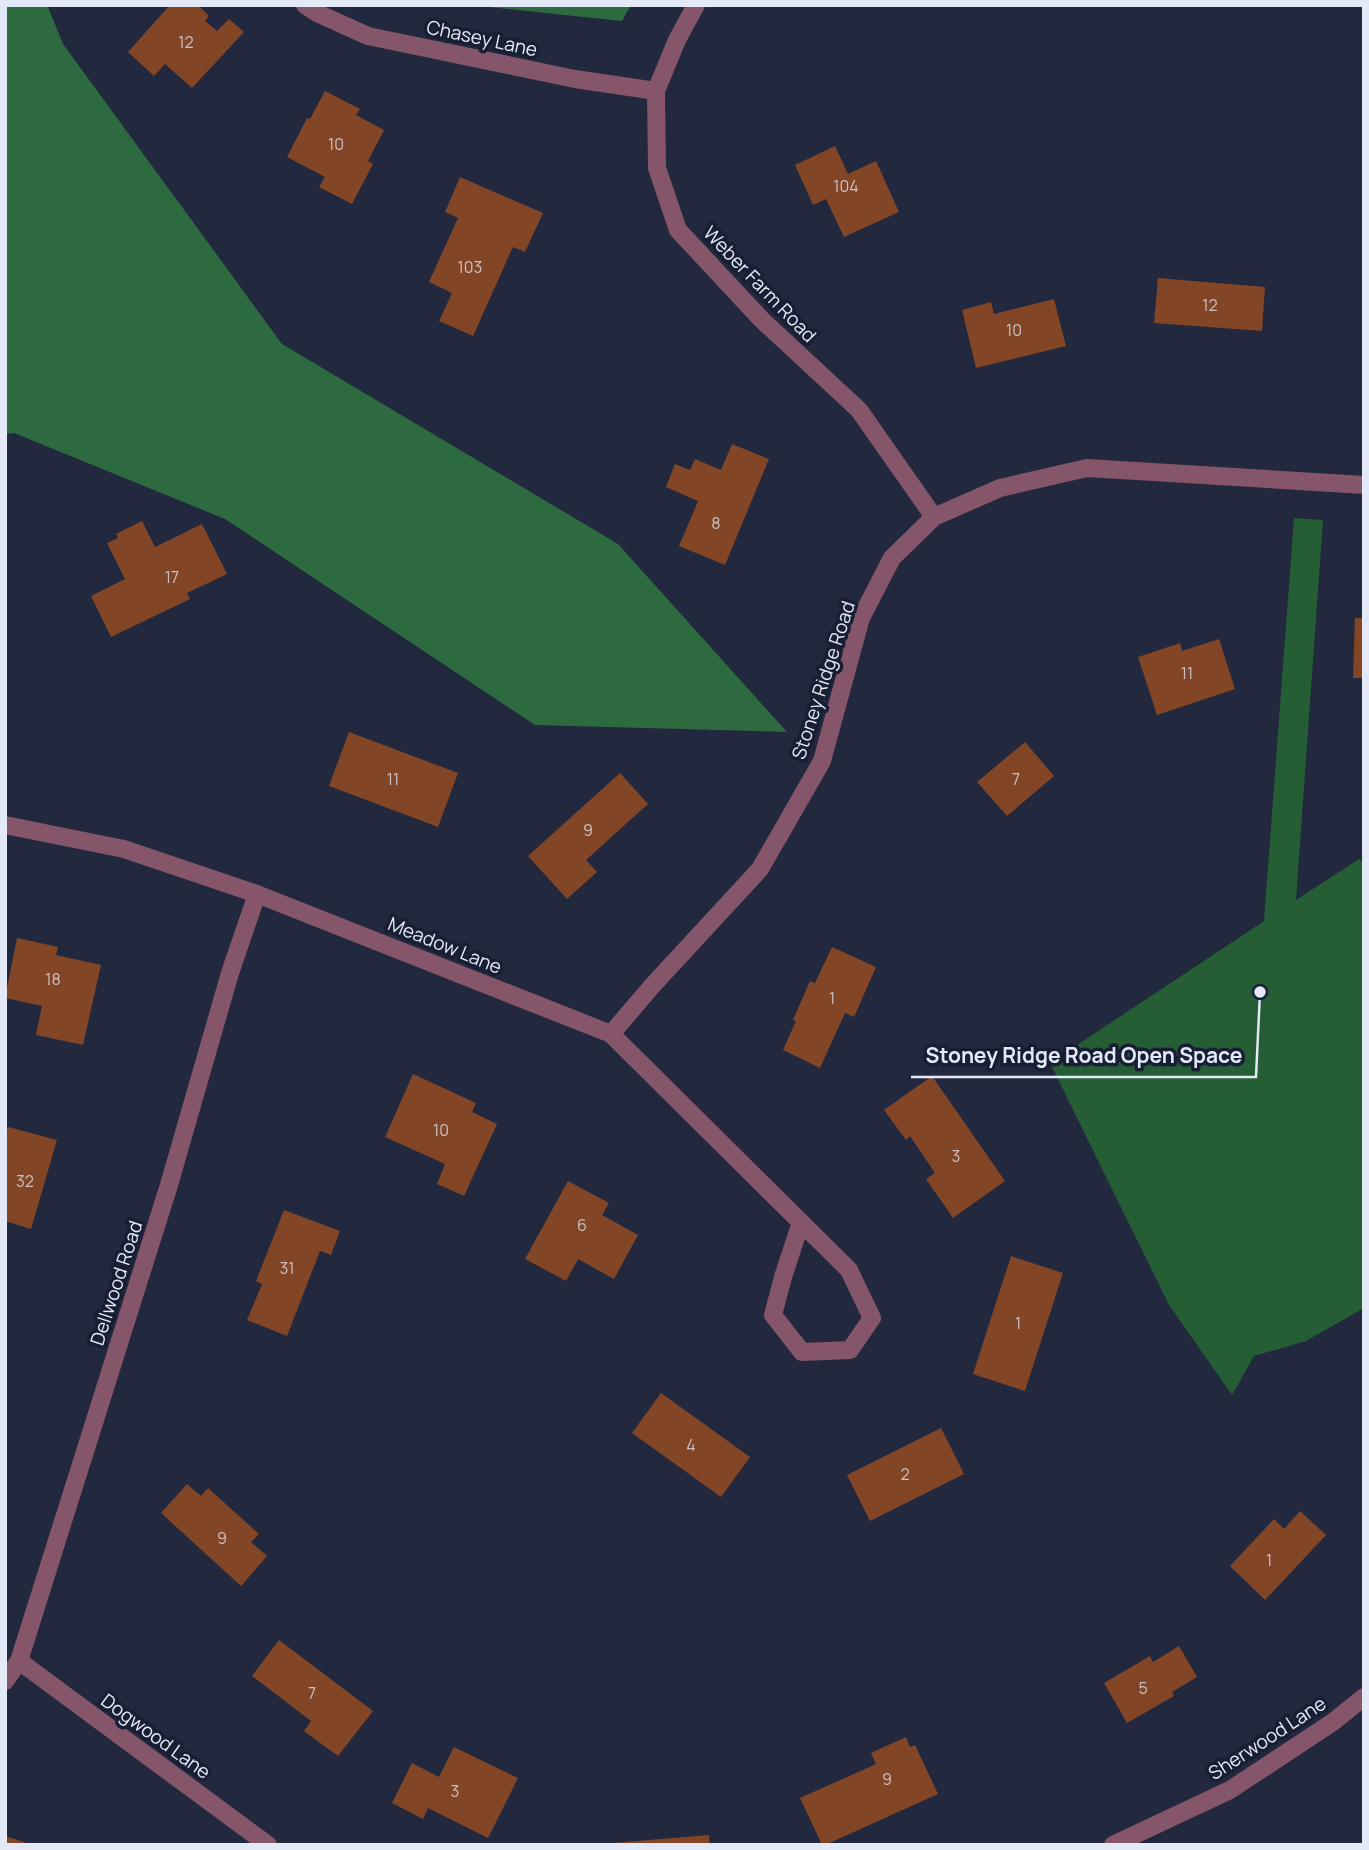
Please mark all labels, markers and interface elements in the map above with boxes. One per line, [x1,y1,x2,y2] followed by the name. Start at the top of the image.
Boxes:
[424,14,540,62] street label: Chasey Lane
[178,31,194,53] house number: 12
[328,133,344,155] house number: 10
[833,175,859,197] house number: 104
[698,220,822,348] street label: Weber Farm Road
[458,256,482,278] house number: 103
[1202,294,1218,316] house number: 12
[1006,319,1022,341] house number: 10
[711,512,721,534] house number: 8
[165,566,179,588] house number: 17
[785,598,861,762] street label: Stoney Ridge Road
[1181,662,1193,684] house number: 11
[387,768,399,790] house number: 11
[1012,768,1020,790] house number: 7
[583,819,593,841] house number: 9
[384,910,506,980] street label: Meadow Lane
[45,968,61,990] house number: 18
[829,987,835,1009] house number: 1
[911,1035,1256,1077] callout: Stoney Ridge Road Open Space
[926,1041,1242,1069] text: Stoney Ridge Road Open Space
[433,1119,449,1141] house number: 10
[952,1145,960,1167] house number: 3
[16,1170,34,1192] house number: 32
[577,1214,587,1236] house number: 6
[84,1217,148,1349] street label: Dellwood Road
[279,1257,295,1279] house number: 31
[1015,1312,1021,1334] house number: 1
[686,1434,696,1456] house number: 4
[900,1463,910,1485] house number: 2
[217,1527,227,1549] house number: 9
[1266,1549,1272,1571] house number: 1
[1138,1677,1148,1699] house number: 5
[308,1682,316,1704] house number: 7
[96,1687,216,1785] street label: Dogwood Lane
[1203,1690,1331,1786] street label: Sherwood Lane
[882,1768,892,1790] house number: 9
[451,1780,459,1802] house number: 3

